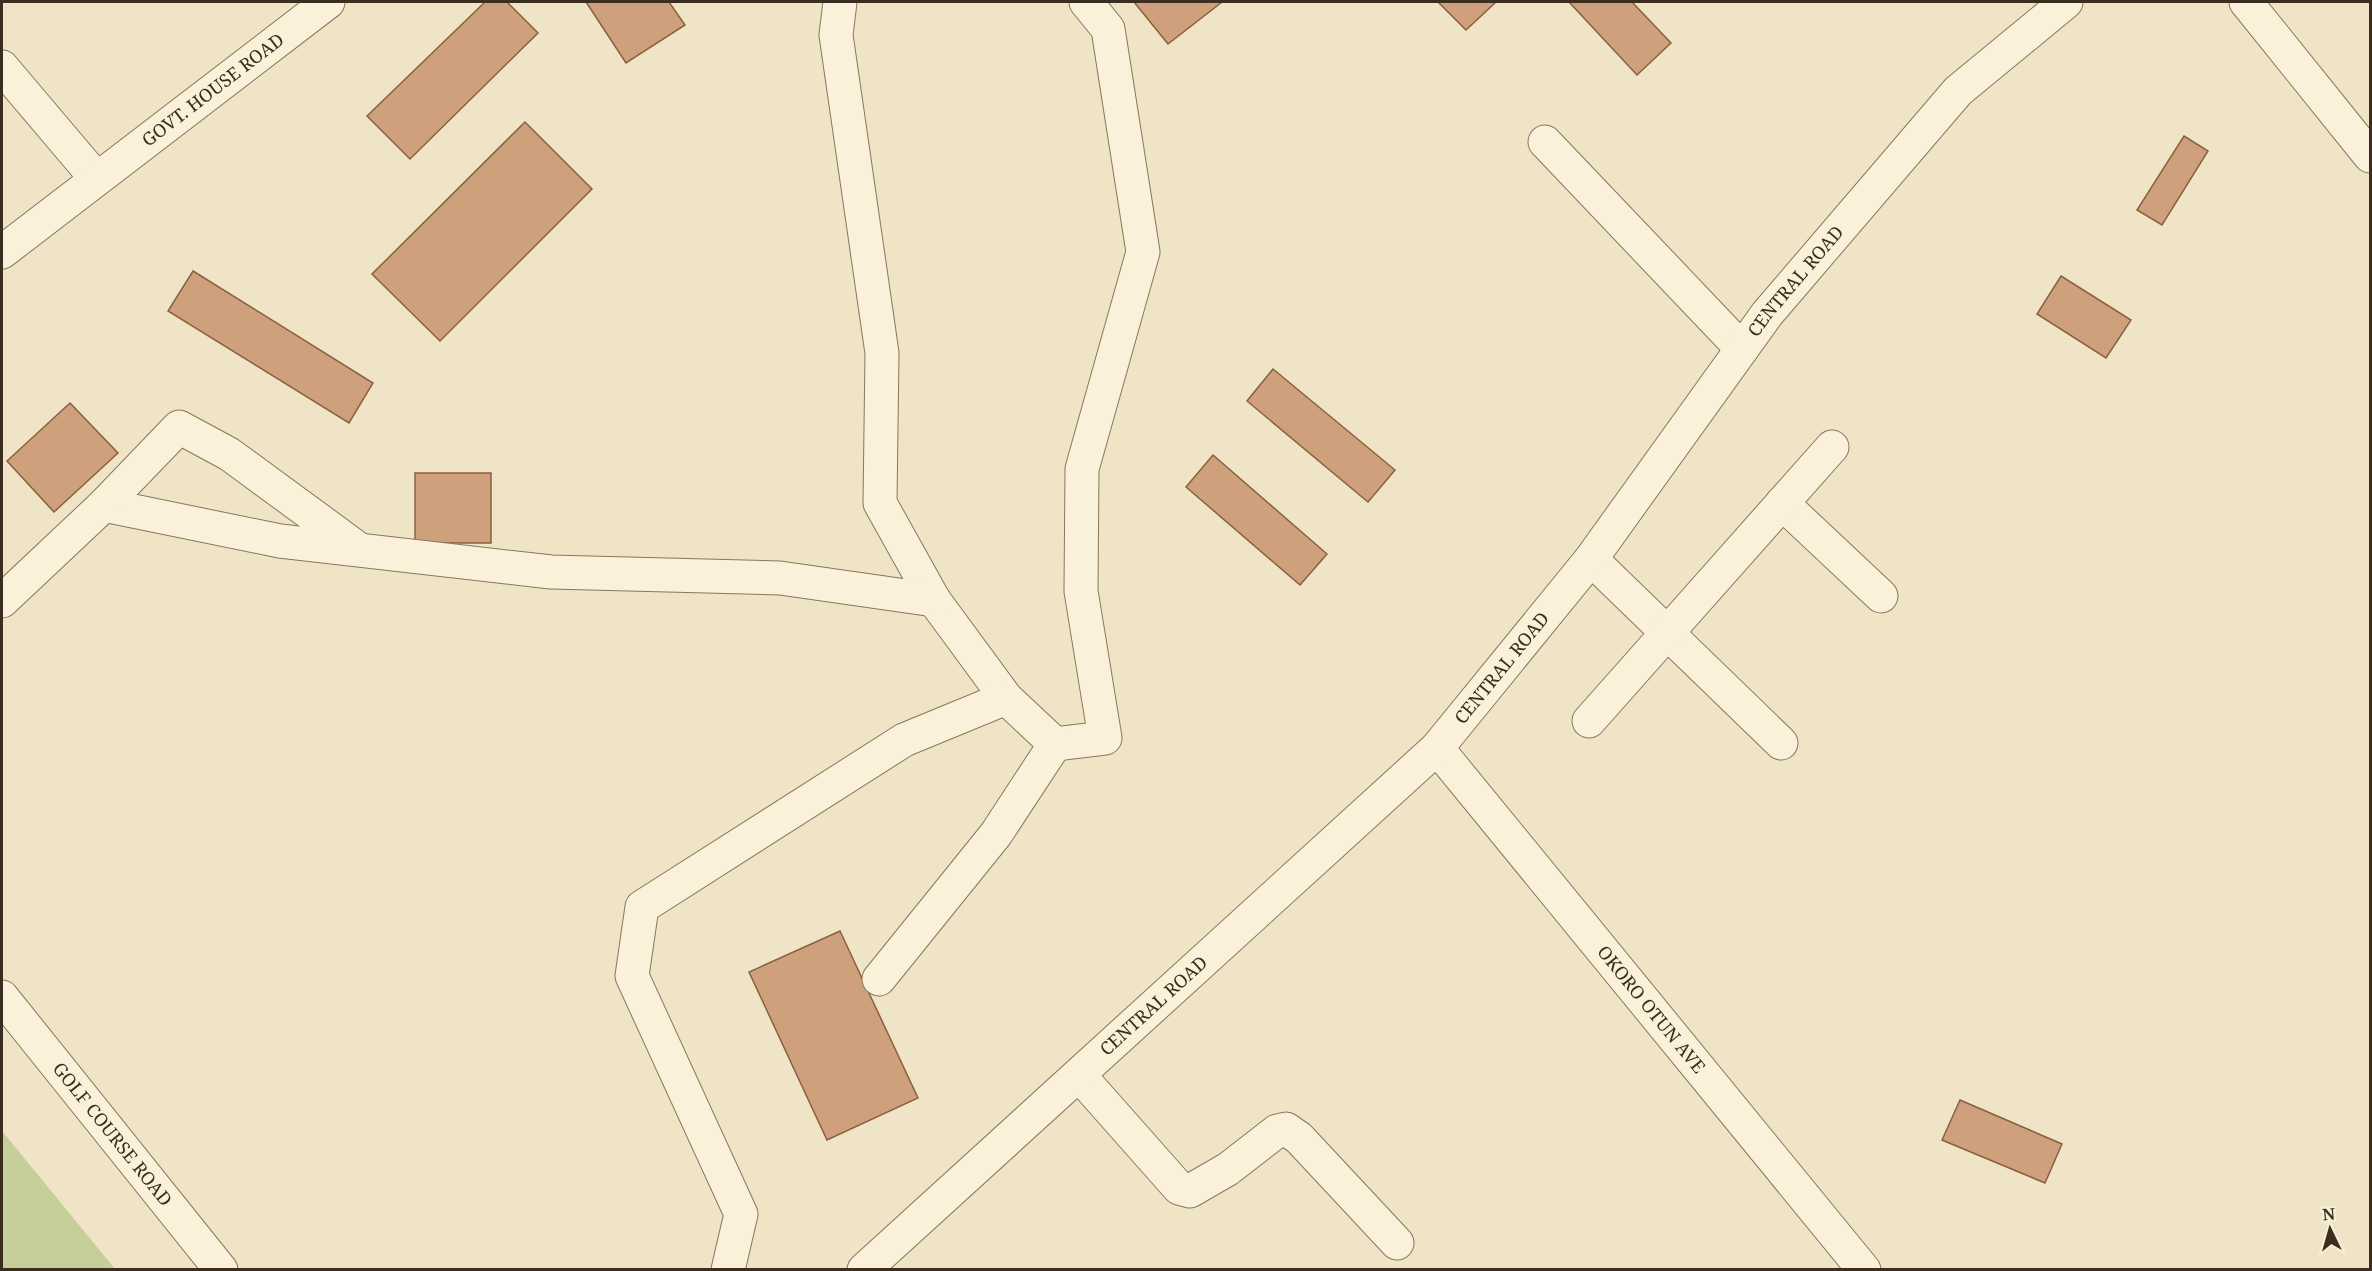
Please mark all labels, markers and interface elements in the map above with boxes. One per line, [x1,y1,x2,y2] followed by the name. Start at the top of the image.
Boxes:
[136,27,288,152] street label: GOVT. HOUSE ROAD
[1742,220,1848,341] street label: CENTRAL ROAD
[1448,607,1554,729] street label: CENTRAL ROAD
[1592,940,1711,1078] street label: OKORO OTUN AVE
[1094,950,1212,1061] street label: CENTRAL ROAD
[48,1057,178,1211] street label: GOLF COURSE ROAD
[2300,1199,2360,1259] north arrow
[2321,1203,2336,1226] text: N

